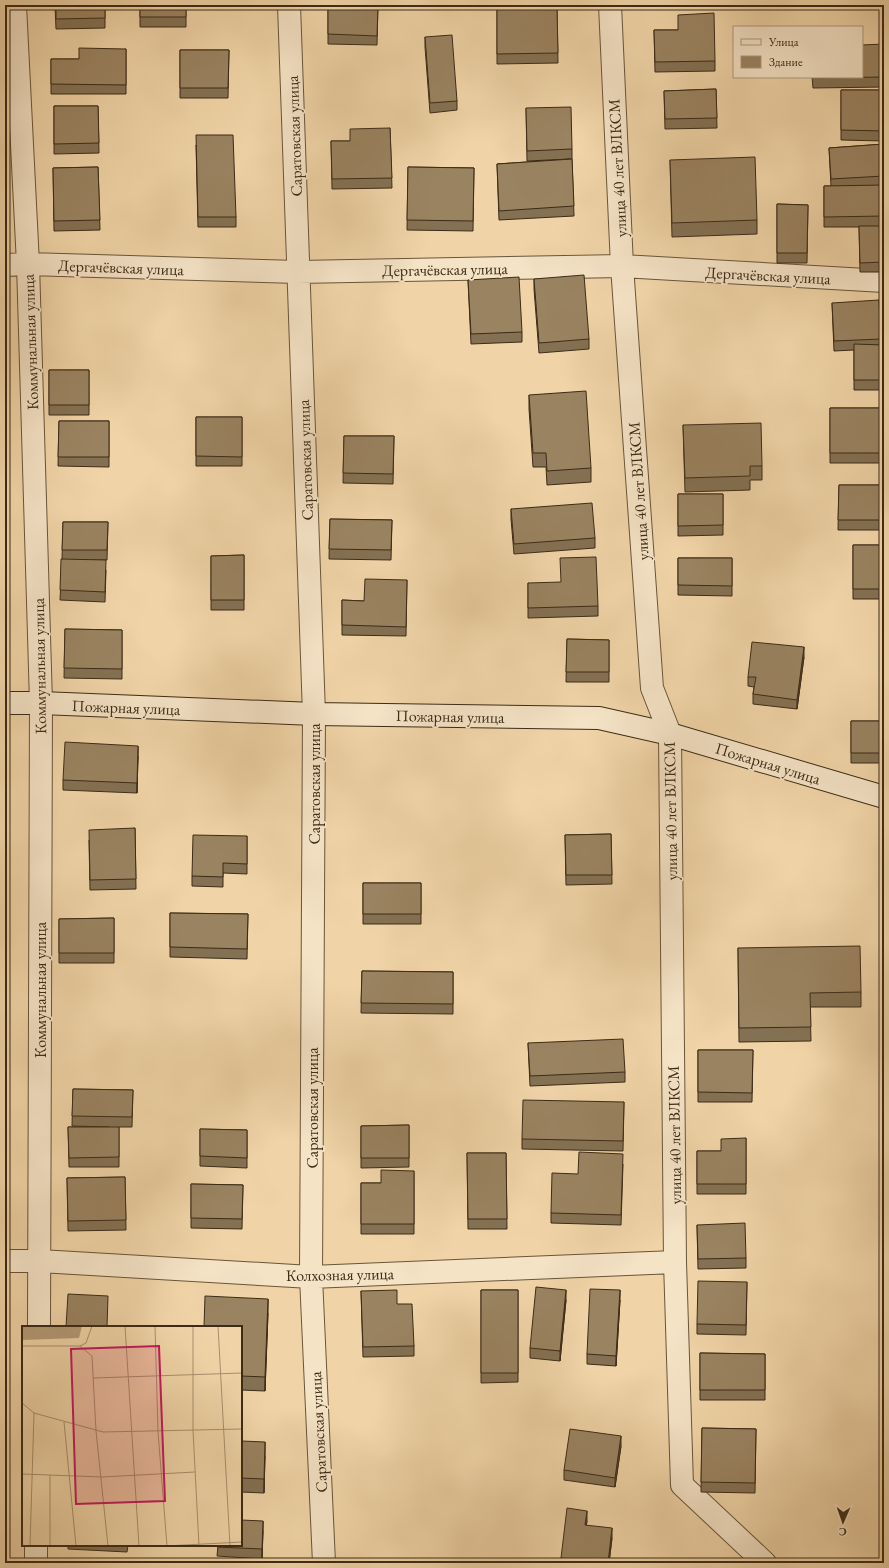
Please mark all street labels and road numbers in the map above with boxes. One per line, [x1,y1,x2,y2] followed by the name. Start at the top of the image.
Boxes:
[282,74,307,197] street label: Саратовская улица
[603,98,632,238] street label: улица 40 лет ВЛКСМ
[58,255,185,280] street label: Дергачёвская улица
[382,258,509,281] street label: Дергачёвская улица
[705,262,832,289] street label: Дергачёвская улица
[18,273,43,410] street label: Коммунальная улица
[293,398,318,521] street label: Саратовская улица
[623,421,654,561] street label: улица 40 лет ВЛКСМ
[28,597,51,734] street label: Коммунальная улица
[71,695,181,720] street label: Пожарная улица
[395,705,505,728] street label: Пожарная улица
[304,723,325,845] street label: Саратовская улица
[713,738,824,790] street label: Пожарная улица
[659,741,682,881] street label: улица 40 лет ВЛКСМ
[30,921,51,1058] street label: Коммунальная улица
[302,1047,323,1169] street label: Саратовская улица
[663,1065,686,1205] street label: улица 40 лет ВЛКСМ
[286,1263,395,1286] street label: Колхозная улица
[305,1370,332,1493] street label: Саратовская улица

